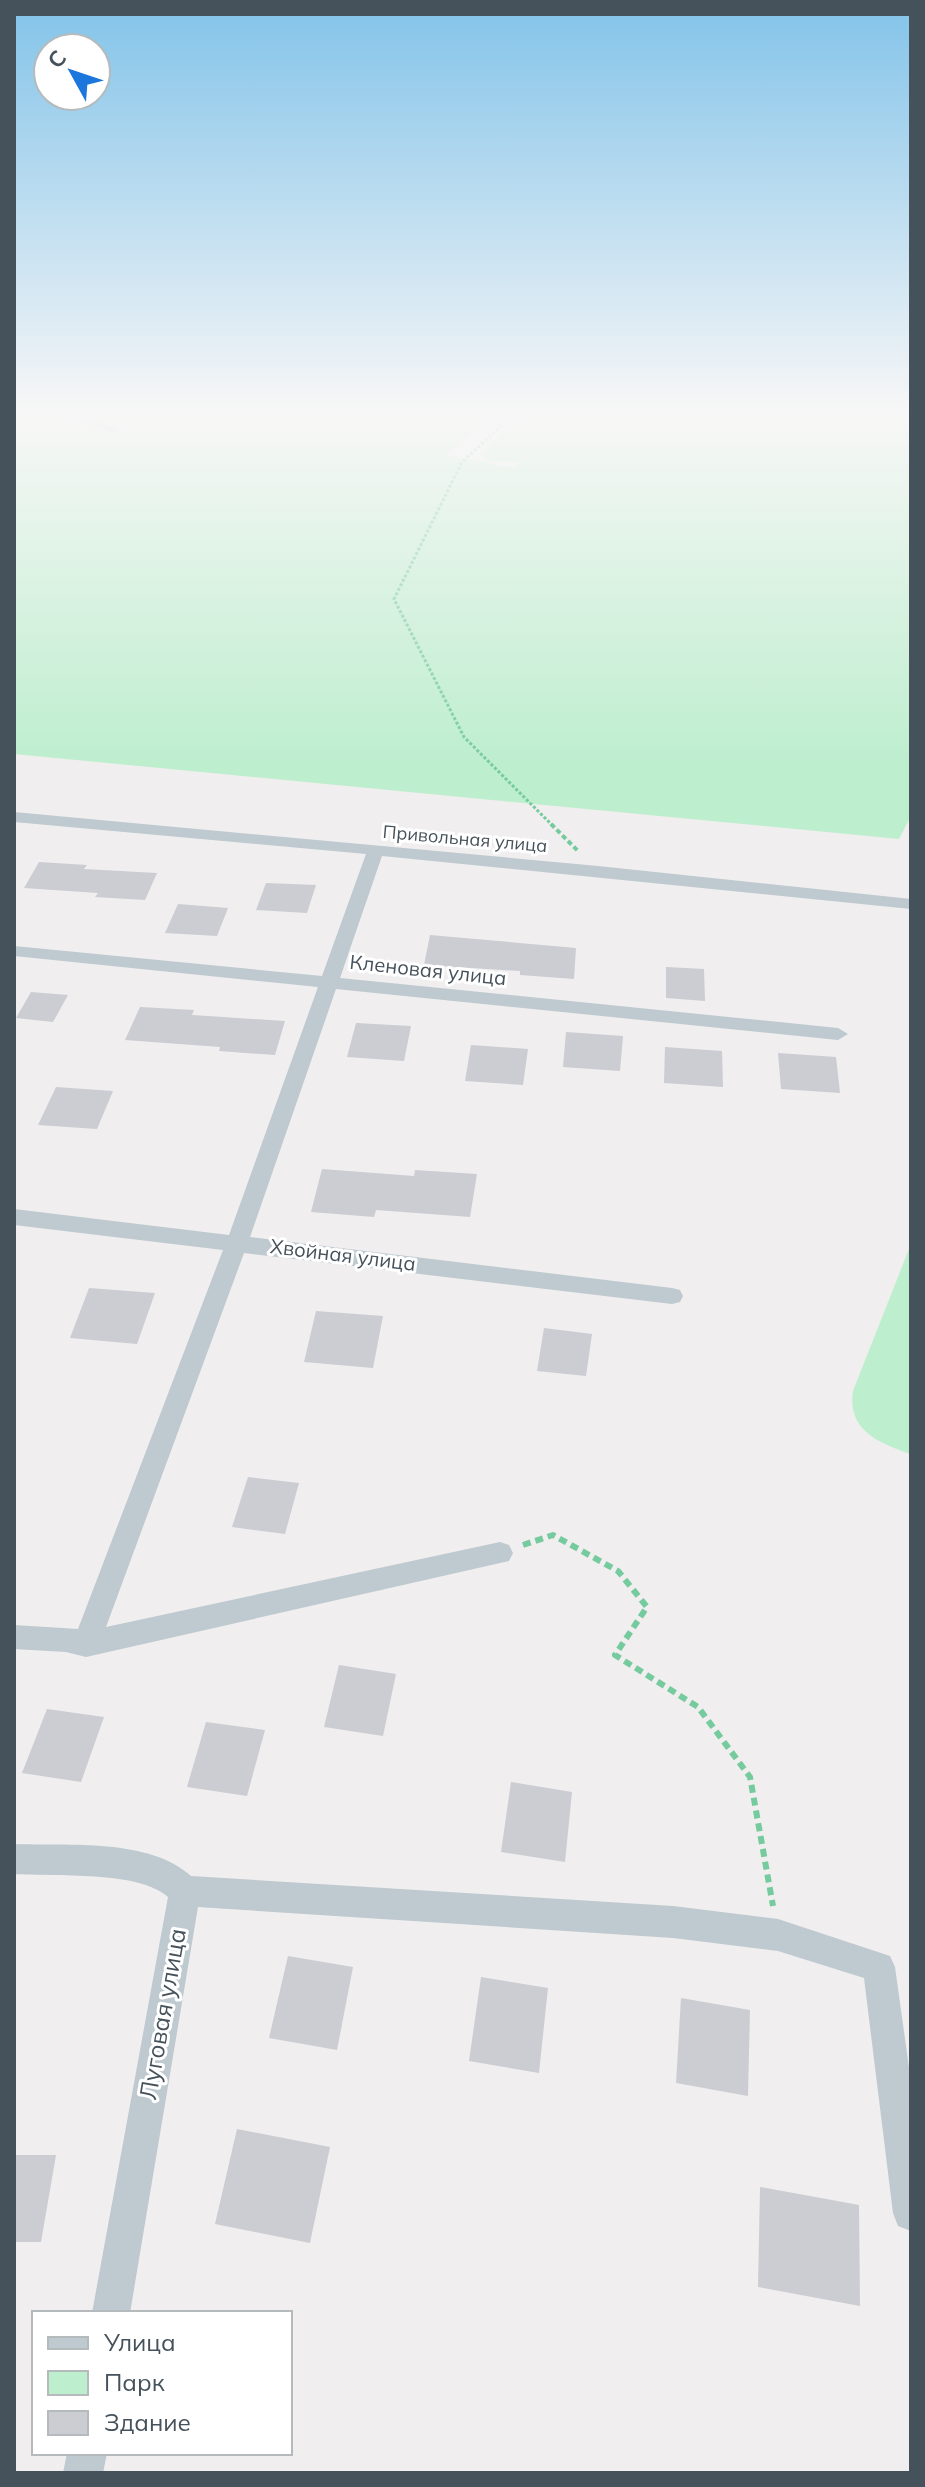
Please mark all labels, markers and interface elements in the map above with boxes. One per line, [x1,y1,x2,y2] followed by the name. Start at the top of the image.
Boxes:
[32,32,112,112] north arrow
[41,44,72,74] text: С
[382,820,548,857] street label: Привольная улица
[348,949,508,990] street label: Кленовая улица
[269,1233,417,1276] street label: Хвойная улица
[132,1926,192,2102] street label: Луговая улица
[32,2311,292,2455] legend
[103,2327,176,2357] text: Улица
[104,2367,165,2397] text: Парк
[104,2407,191,2437] text: Здание

